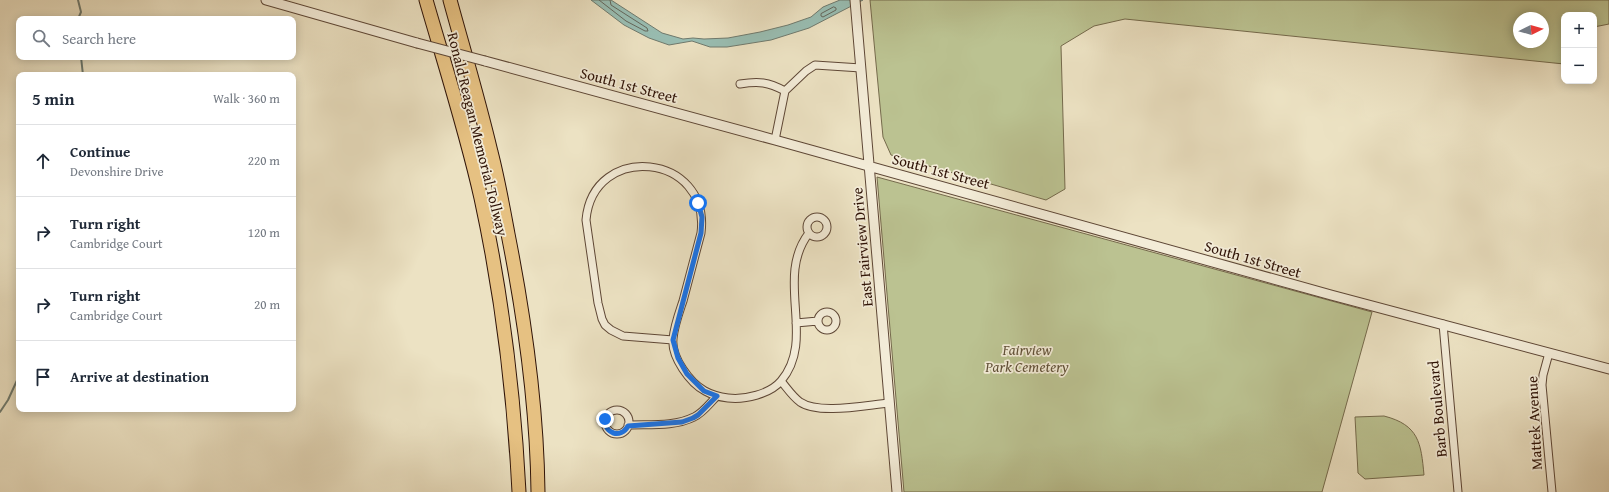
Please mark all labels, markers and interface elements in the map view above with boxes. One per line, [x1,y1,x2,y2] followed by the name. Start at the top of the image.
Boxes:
[1513,12,1549,48] north arrow
[1561,12,1597,84] map controls
[1561,12,1597,48] button: +
[16,16,296,60] search box
[30,27,52,49] icon: search
[62,28,136,49] text: Search here
[442,30,514,239] street label: Ronald Reagan Memorial Tollway
[1561,48,1597,84] button: −
[578,62,681,108] street label: South 1st Street
[32,86,74,111] text: 5 min
[213,89,280,108] text: Walk · 360 m
[70,141,131,162] text: Continue
[890,148,993,194] street label: South 1st Street
[32,150,54,172] icon: ahead
[248,151,280,170] text: 220 m
[70,162,164,181] text: Devonshire Drive
[846,186,878,308] street label: East Fairview Drive
[689,194,707,212] route start
[70,213,141,234] text: Turn right
[32,222,54,244] icon: right
[248,223,280,242] text: 120 m
[70,234,163,253] text: Cambridge Court
[1202,235,1305,283] street label: South 1st Street
[70,285,141,306] text: Turn right
[32,294,54,316] icon: right
[254,295,280,314] text: 20 m
[70,306,163,325] text: Cambridge Court
[984,339,1069,377] park label: Fairview Park Cemetery
[1422,360,1452,458] street label: Barb Boulevard
[32,366,54,388] icon: arrive
[70,366,209,387] text: Arrive at destination
[1521,375,1547,471] street label: Mattek Avenue
[596,410,614,428] route end

